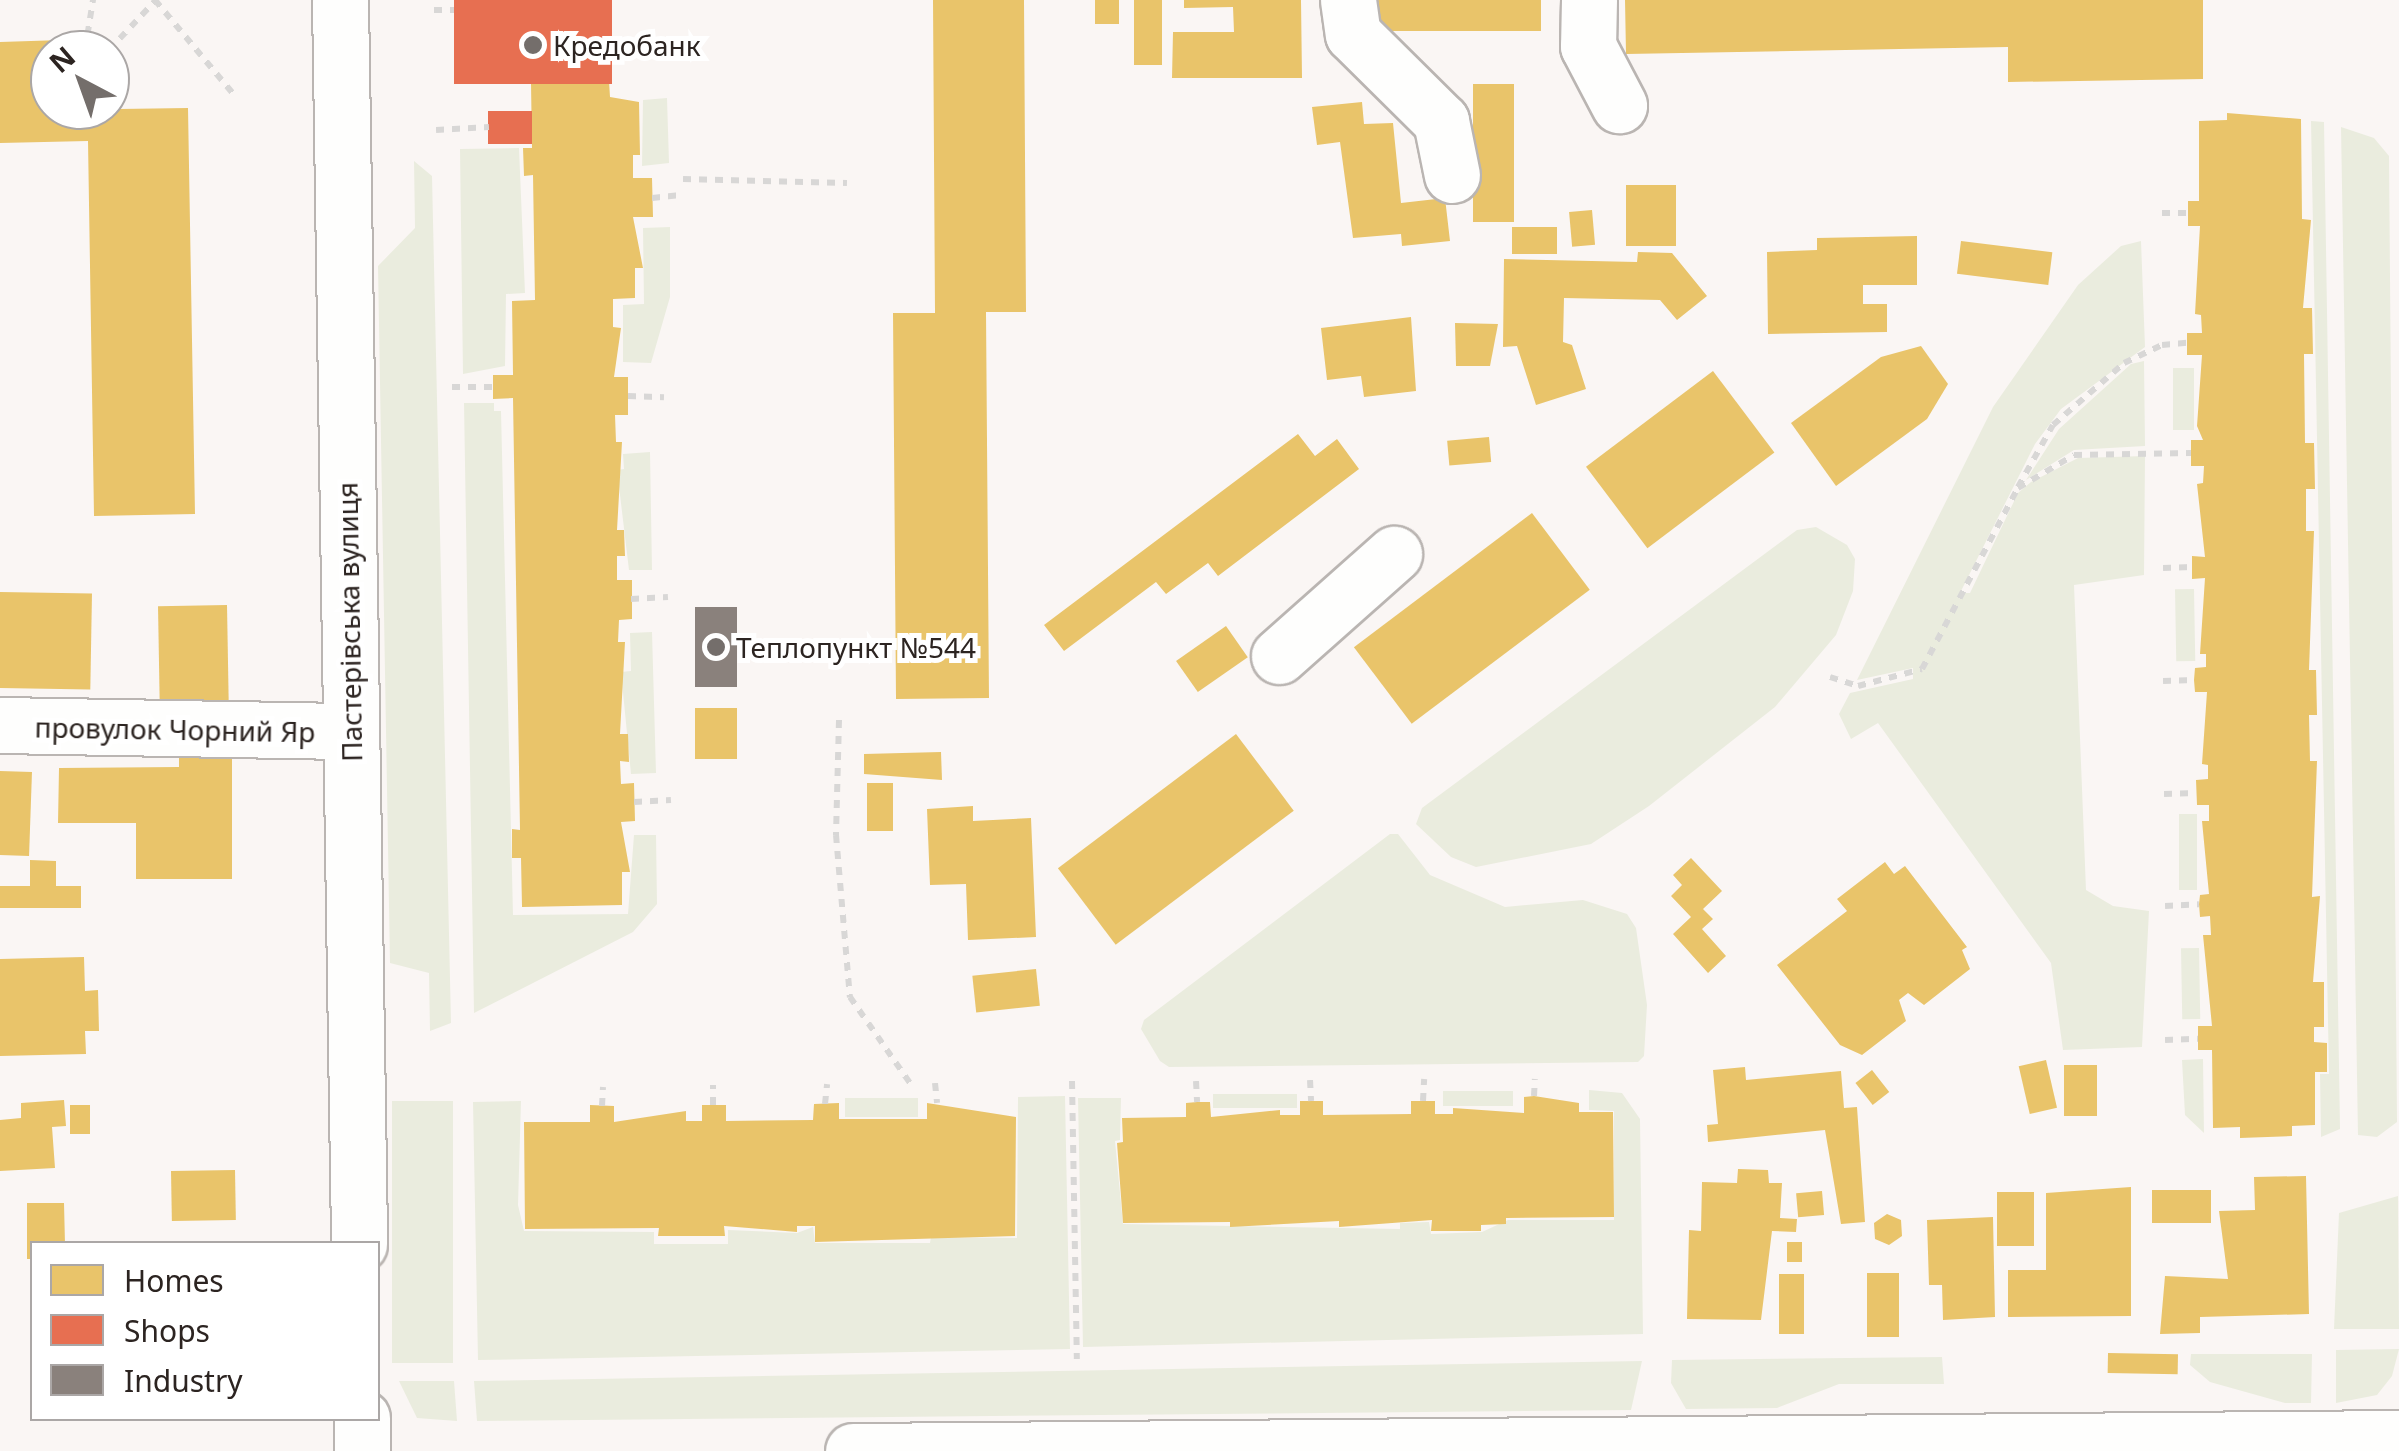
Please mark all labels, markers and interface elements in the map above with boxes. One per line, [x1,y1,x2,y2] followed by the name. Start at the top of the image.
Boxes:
[553,28,701,62] place label: Кредобанк
[30,30,130,130] north arrow
[522,34,544,56] marker: Кредобанк
[41,37,83,81] text: N
[330,482,368,762] street label: Пастерівська вулиця
[736,630,976,664] place label: Теплопункт №544
[705,636,727,658] marker: Теплопункт №544
[34,710,316,748] street label: провулок Чорний Яр
[30,1241,380,1421] legend
[124,1260,224,1301] text: Homes
[124,1310,210,1351] text: Shops
[124,1360,243,1401] text: Industry

